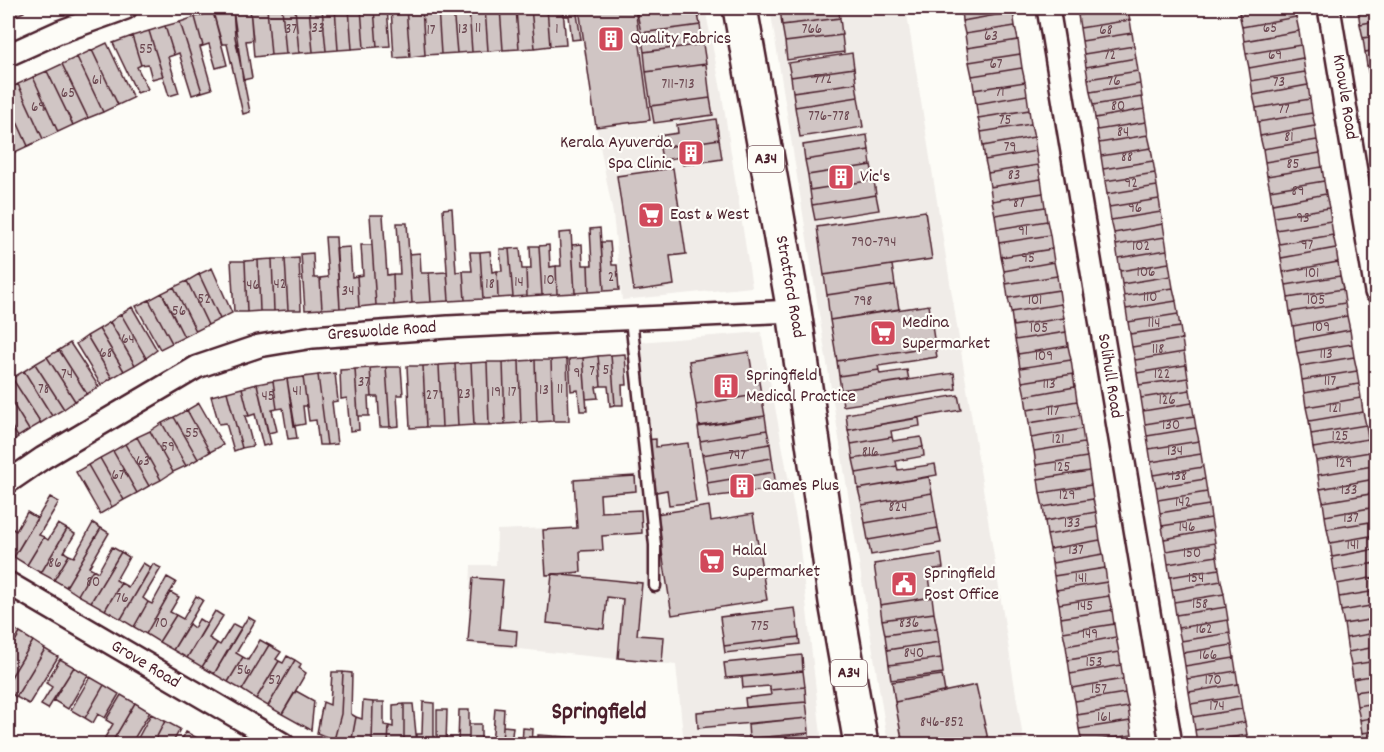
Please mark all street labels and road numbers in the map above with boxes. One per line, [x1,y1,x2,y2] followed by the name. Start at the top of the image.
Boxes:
[1325,52,1363,142] street label: Knowle Road
[748,146,784,172] road number: A34
[768,234,810,340] street label: Stratford Road
[327,316,437,348] street label: Greswolde Road
[1090,332,1128,420] street label: Solihull Road
[106,634,184,696] street label: Grove Road
[831,660,867,686] road number: A34

